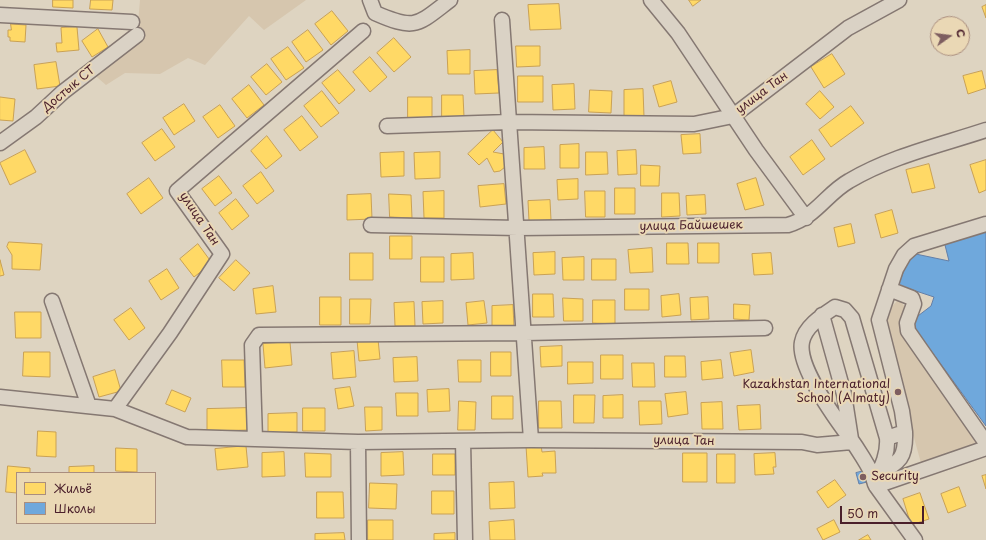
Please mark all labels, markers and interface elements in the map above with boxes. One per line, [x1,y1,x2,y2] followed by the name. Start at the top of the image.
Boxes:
[930,16,970,56] north arrow
[952,27,970,39] text: С
[40,63,98,115] street label: Достык СТ
[733,69,791,117] street label: улица Тан
[176,190,222,248] street label: улица Тан
[639,218,743,234] street label: улица Байшешек
[742,378,890,406] place label: Kazakhstan International School (Almaty)
[893,387,903,397] marker: Kazakhstan International School (Almaty)
[653,433,715,449] street label: улица Тан
[871,470,919,484] place label: Security
[16,472,156,524] legend
[858,472,868,482] marker: Security
[54,479,92,497] text: Жильё
[842,498,926,524] scale bar
[54,499,96,517] text: Школы
[847,504,878,522] text: 50 m

